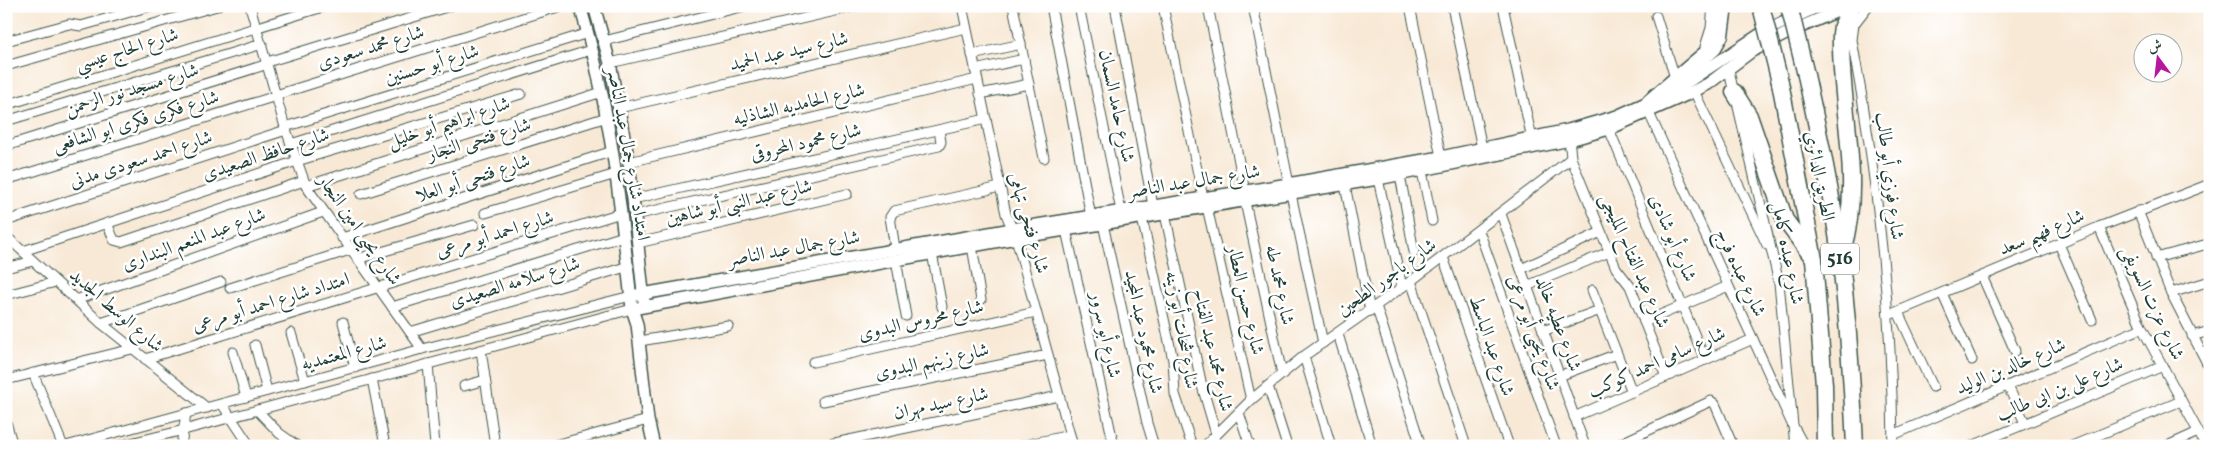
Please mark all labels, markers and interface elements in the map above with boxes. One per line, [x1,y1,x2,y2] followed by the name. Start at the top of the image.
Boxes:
[314,19,428,78] street label: شارع محمد سعودى
[72,22,183,81] street label: شارع الحاج عيسي
[727,26,851,79] street label: شارع سيد عبد الحميد
[2134,32,2184,82] north arrow
[2146,36,2164,58] text: ش
[381,37,483,93] street label: شارع أبو حسنين
[1090,47,1141,165] street label: شارع حامد السمان
[62,57,202,124] street label: شارع مسجد نور الرحمن
[599,63,656,243] street label: امتداد شارع جمال عبد الناصر
[731,77,868,134] street label: شارع الحامديه الشاذليه
[50,84,223,161] street label: شارع فكرى فكرى ابو الشافعى
[384,90,515,160] street label: شارع ابراهيم أبو خليل
[1867,111,1911,241] street label: شارع فوزي أبو طالب
[422,112,535,170] street label: شارع فتحى النجار
[748,118,864,169] street label: شارع محمود المحروقى
[199,122,333,189] street label: شارع حافظ الصعيدى
[66,125,216,196] street label: شارع احمد سعودى مدنى
[1797,129,1841,224] street label: الطريق الدائري
[412,147,534,211] street label: شارع فتحى أبو العلا
[1124,159,1262,207] street label: شارع جمال عبد الناصر
[308,167,407,292] street label: شارع يحيى امين النجار
[1000,169,1055,277] street label: شارع فتحى تهامى
[663,173,815,233] street label: شارع عبد النبى أبو شاهين
[1590,189,1675,334] street label: شارع عبد الفتاح المليجى
[1641,190,1703,286] street label: شارع أبو شادى
[1763,199,1810,307] street label: شارع عبده كامل
[118,202,271,282] street label: شارع عبد المنعم البندارى
[1995,203,2091,267] street label: شارع فهيم سعد
[433,204,557,266] street label: شارع احمد أبو مرعى
[1705,224,1772,323] street label: شارع عبده فرج
[724,225,862,275] street label: شارع جمال عبد الناصر
[1332,233,1443,324] street label: شارع باجور الطحين
[1218,240,1270,358] street label: شارع حسن العطار
[2113,241,2190,365] street label: شارع عزت السويفى
[1257,242,1300,328] street label: شارع محمد طه
[1821,243,1859,274] road number: 516
[446,251,584,316] street label: شارع سلامه الصعيدى
[63,263,169,360] street label: شارع الوسط الجديد
[189,266,353,340] street label: امتداد شارع احمد أبو مرعى
[1116,268,1169,396] street label: شارع محمود عبد المجيد
[1157,269,1205,391] street label: شارع شحات أبو زينه
[1498,271,1567,395] street label: شارع يحيى أبو مرعى
[1528,273,1587,376] street label: شارع عطيه خالد
[1182,286,1239,415] street label: شارع محمد عبد الفتاح
[1082,287,1128,381] street label: شارع أبو سرور
[1461,292,1520,400] street label: شارع عبد الباسط
[856,294,987,349] street label: شارع محروس البدوى
[1584,321,1731,406] street label: شارع سامى احمد كوكب
[298,330,390,379] street label: شارع المعتمديه
[1952,332,2070,403] street label: شارع خالد بن الوليد
[873,337,992,391] street label: شارع زينهم البدوى
[1992,352,2128,429] street label: شارع على بن ابى طالب
[891,381,991,428] street label: شارع سيد مهران

